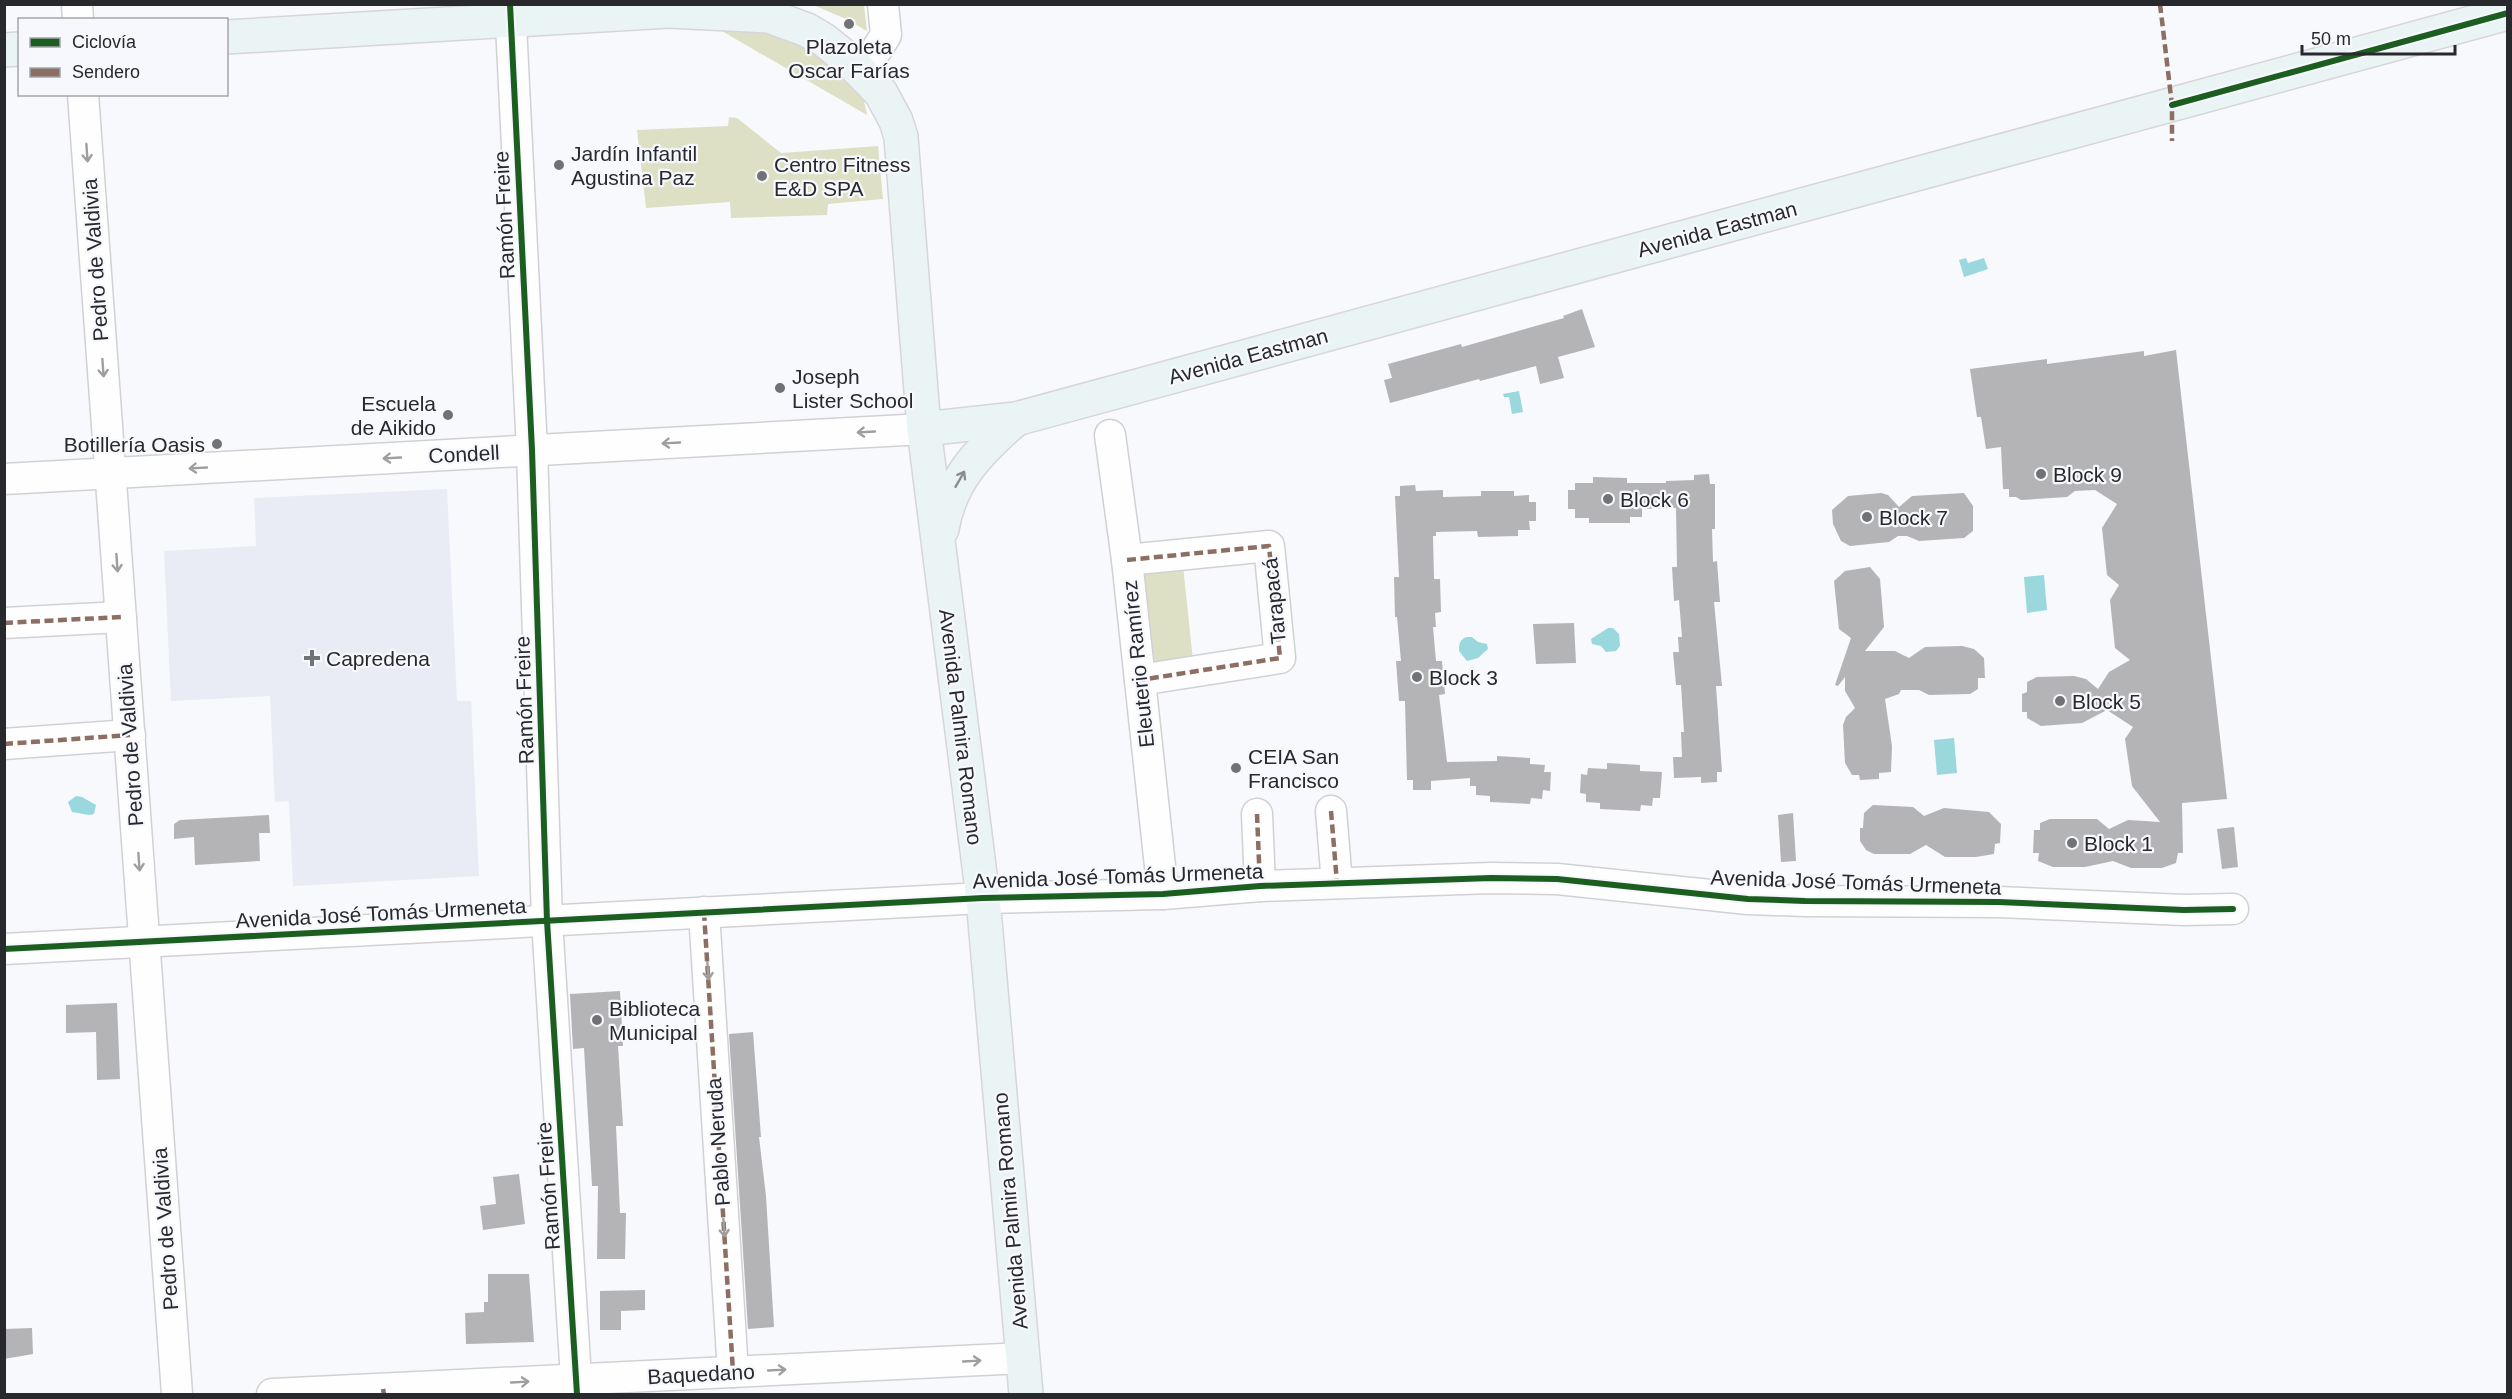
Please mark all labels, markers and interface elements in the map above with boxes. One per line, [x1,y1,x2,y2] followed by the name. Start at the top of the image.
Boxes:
[842,17,856,31] marker: Plazoleta Oscar Farías
[18,18,228,96] legend
[2302,18,2455,56] scale bar
[2311,29,2351,49] text: 50 m
[72,32,137,52] text: Ciclovía
[788,35,910,82] place label: Plazoleta Oscar Farías
[72,62,140,82] text: Sendero
[82,142,93,162] one-way arrow
[571,142,697,189] place label: Jardín Infantil Agustina Paz
[489,150,519,280] street label: Ramón Freire
[774,153,911,200] place label: Centro Fitness E&D SPA
[552,158,566,172] marker: Jardín Infantil Agustina Paz
[755,169,769,183] marker: Centro Fitness E&D SPA
[78,178,112,342] street label: Pedro de Valdivia
[1635,197,1799,261] street label: Avenida Eastman
[1166,324,1330,388] street label: Avenida Eastman
[97,358,108,378] one-way arrow
[792,365,913,412] place label: Joseph Lister School
[773,381,787,395] marker: Joseph Lister School
[351,392,436,439] place label: Escuela de Aikido
[441,408,455,422] marker: Escuela de Aikido
[856,427,876,438] one-way arrow
[64,433,205,456] place label: Botillería Oasis
[210,437,224,451] marker: Botillería Oasis
[661,437,681,448] one-way arrow
[428,441,500,467] street label: Condell
[383,452,403,463] one-way arrow
[188,463,208,474] one-way arrow
[2053,463,2122,486] place label: Block 9
[2034,467,2048,481] marker: Block 9
[954,471,966,488] one-way arrow
[1620,488,1689,511] place label: Block 6
[1601,492,1615,506] marker: Block 6
[1879,506,1948,529] place label: Block 7
[1860,510,1874,524] marker: Block 7
[111,552,122,572] one-way arrow
[1258,557,1290,645] street label: Tarapacá
[1118,579,1158,749] street label: Eleuterio Ramírez
[935,608,987,846] street label: Avenida Palmira Romano
[510,635,538,765] street label: Ramón Freire
[326,647,430,670] place label: Capredena
[303,649,321,667] marker: Capredena
[113,663,147,827] street label: Pedro de Valdivia
[1429,666,1498,689] place label: Block 3
[1410,670,1424,684] marker: Block 3
[2072,690,2141,713] place label: Block 5
[2053,694,2067,708] marker: Block 5
[1248,745,1339,792] place label: CEIA San Francisco
[1229,761,1243,775] marker: CEIA San Francisco
[2084,832,2153,855] place label: Block 1
[2065,836,2079,850] marker: Block 1
[133,851,144,871] one-way arrow
[972,859,1264,893] street label: Avenida José Tomás Urmeneta
[1710,865,2002,899] street label: Avenida José Tomás Urmeneta
[235,894,527,932] street label: Avenida José Tomás Urmeneta
[702,960,713,980] one-way arrow
[609,997,700,1044] place label: Biblioteca Municipal
[590,1013,604,1027] marker: Biblioteca Municipal
[702,1077,734,1207] street label: Pablo Neruda
[988,1092,1032,1330] street label: Avenida Palmira Romano
[532,1121,564,1251] street label: Ramón Freire
[148,1147,182,1311] street label: Pedro de Valdivia
[718,1218,729,1238] one-way arrow
[962,1355,982,1366] one-way arrow
[647,1360,755,1388] street label: Baquedano
[767,1365,787,1376] one-way arrow
[509,1377,529,1388] one-way arrow

